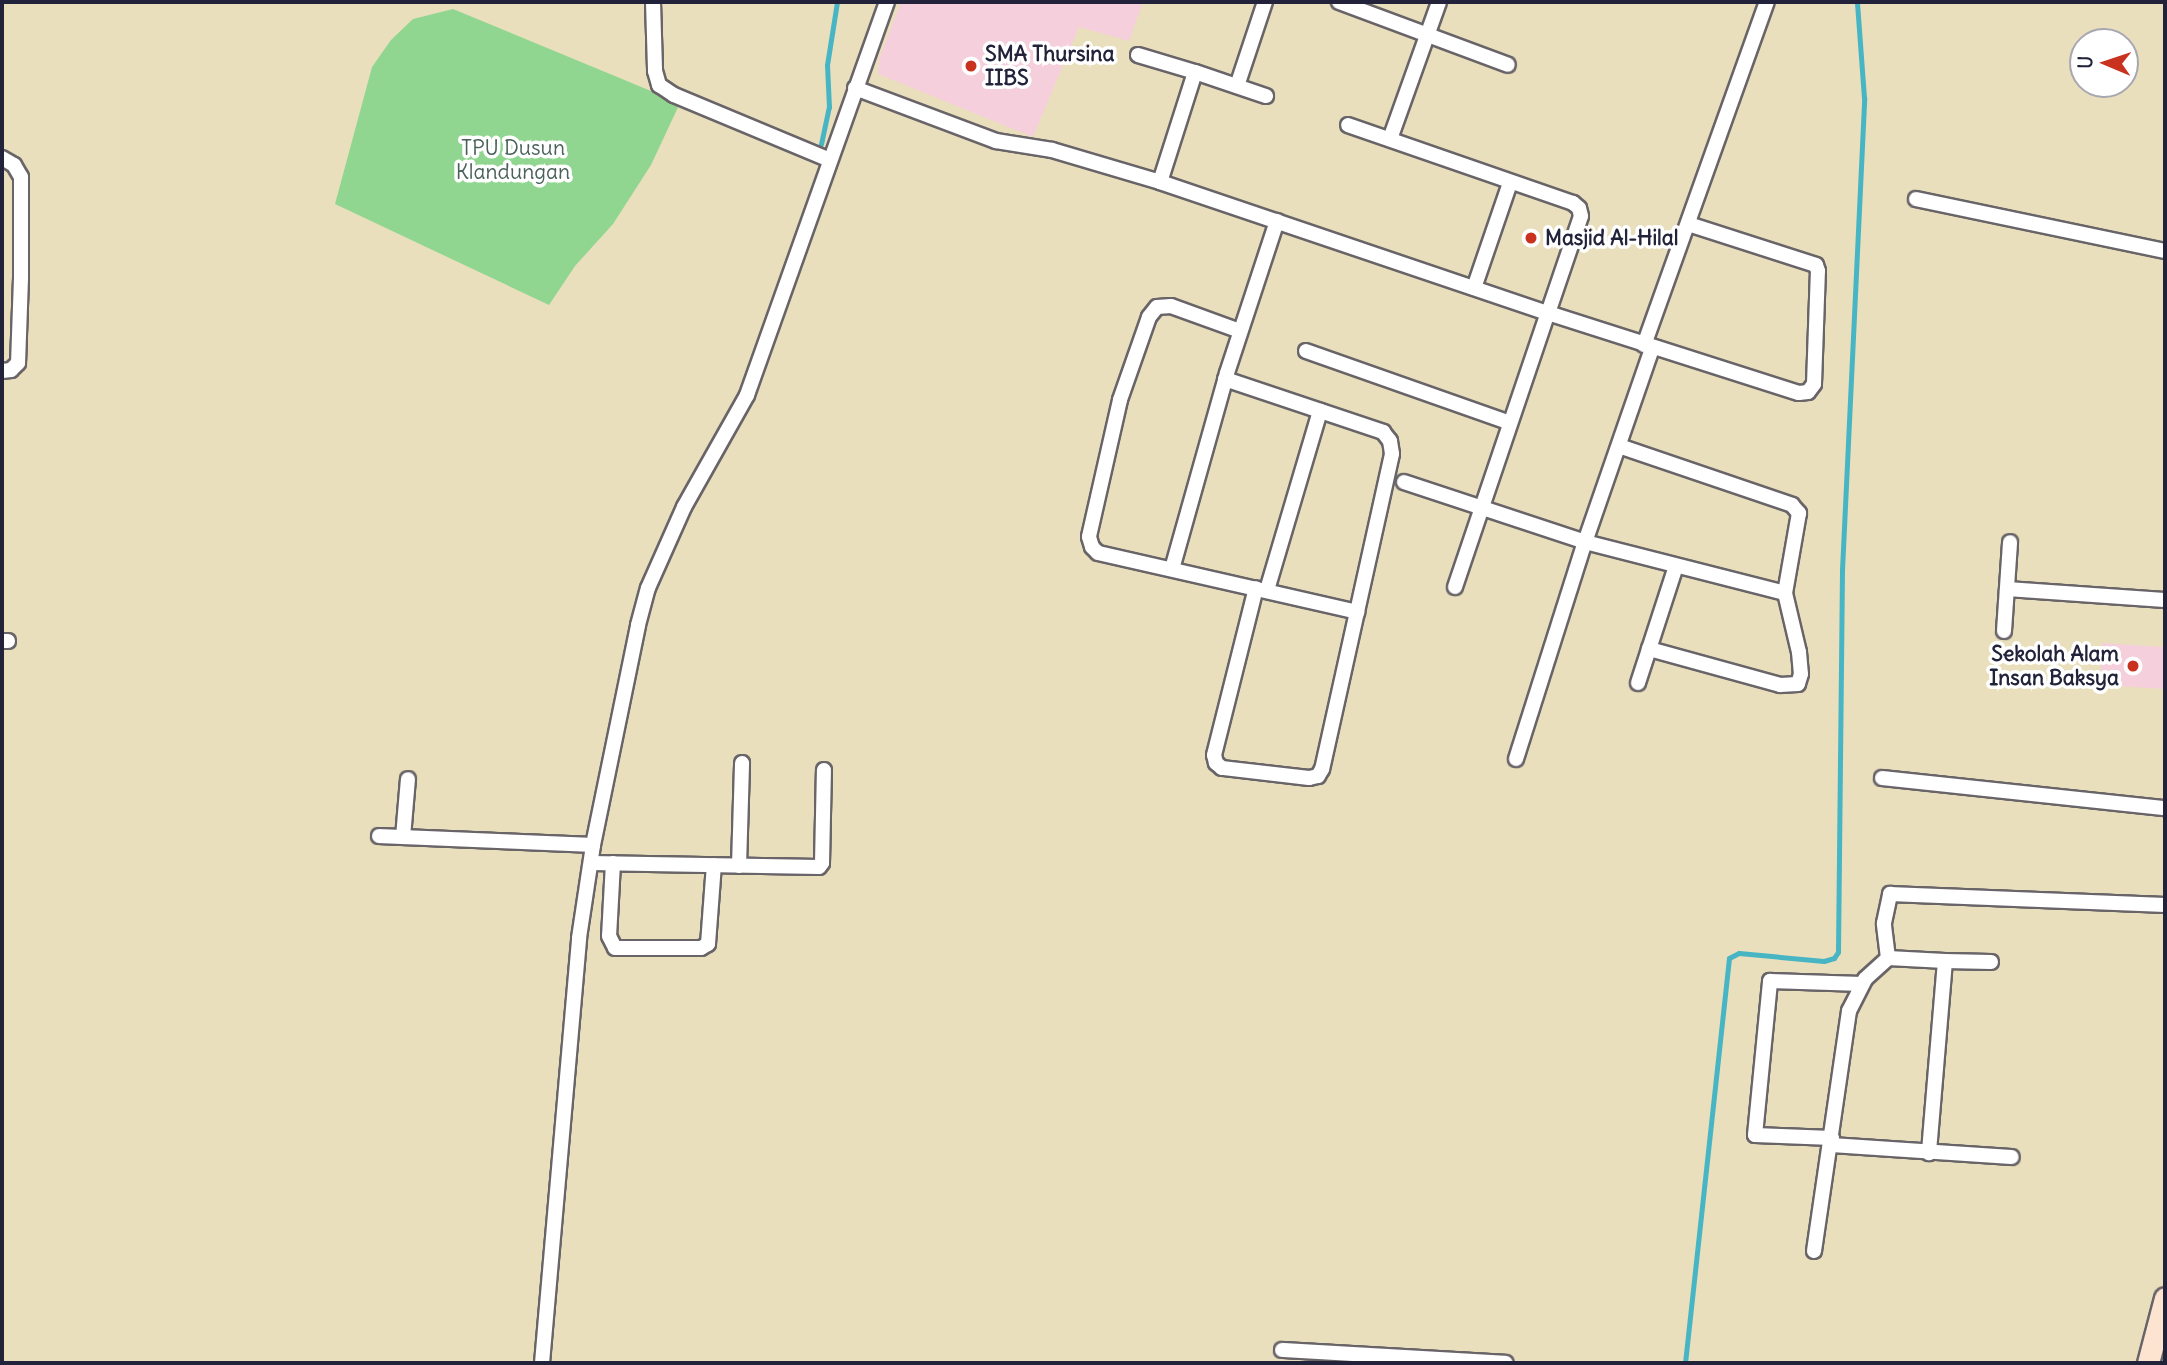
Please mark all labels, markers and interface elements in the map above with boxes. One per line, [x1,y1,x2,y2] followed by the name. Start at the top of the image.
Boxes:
[2069,28,2139,98] north arrow
[985,41,1114,91] place label: SMA Thursina IIBS
[2073,55,2097,69] text: U
[963,58,979,74] marker: SMA Thursina IIBS
[456,135,570,185] park label: TPU Dusun Klandungan
[1545,225,1679,251] place label: Masjid Al-Hilal
[1523,230,1539,246] marker: Masjid Al-Hilal
[1989,641,2119,691] place label: Sekolah Alam Insan Baksya
[2125,658,2141,674] marker: Sekolah Alam Insan Baksya

